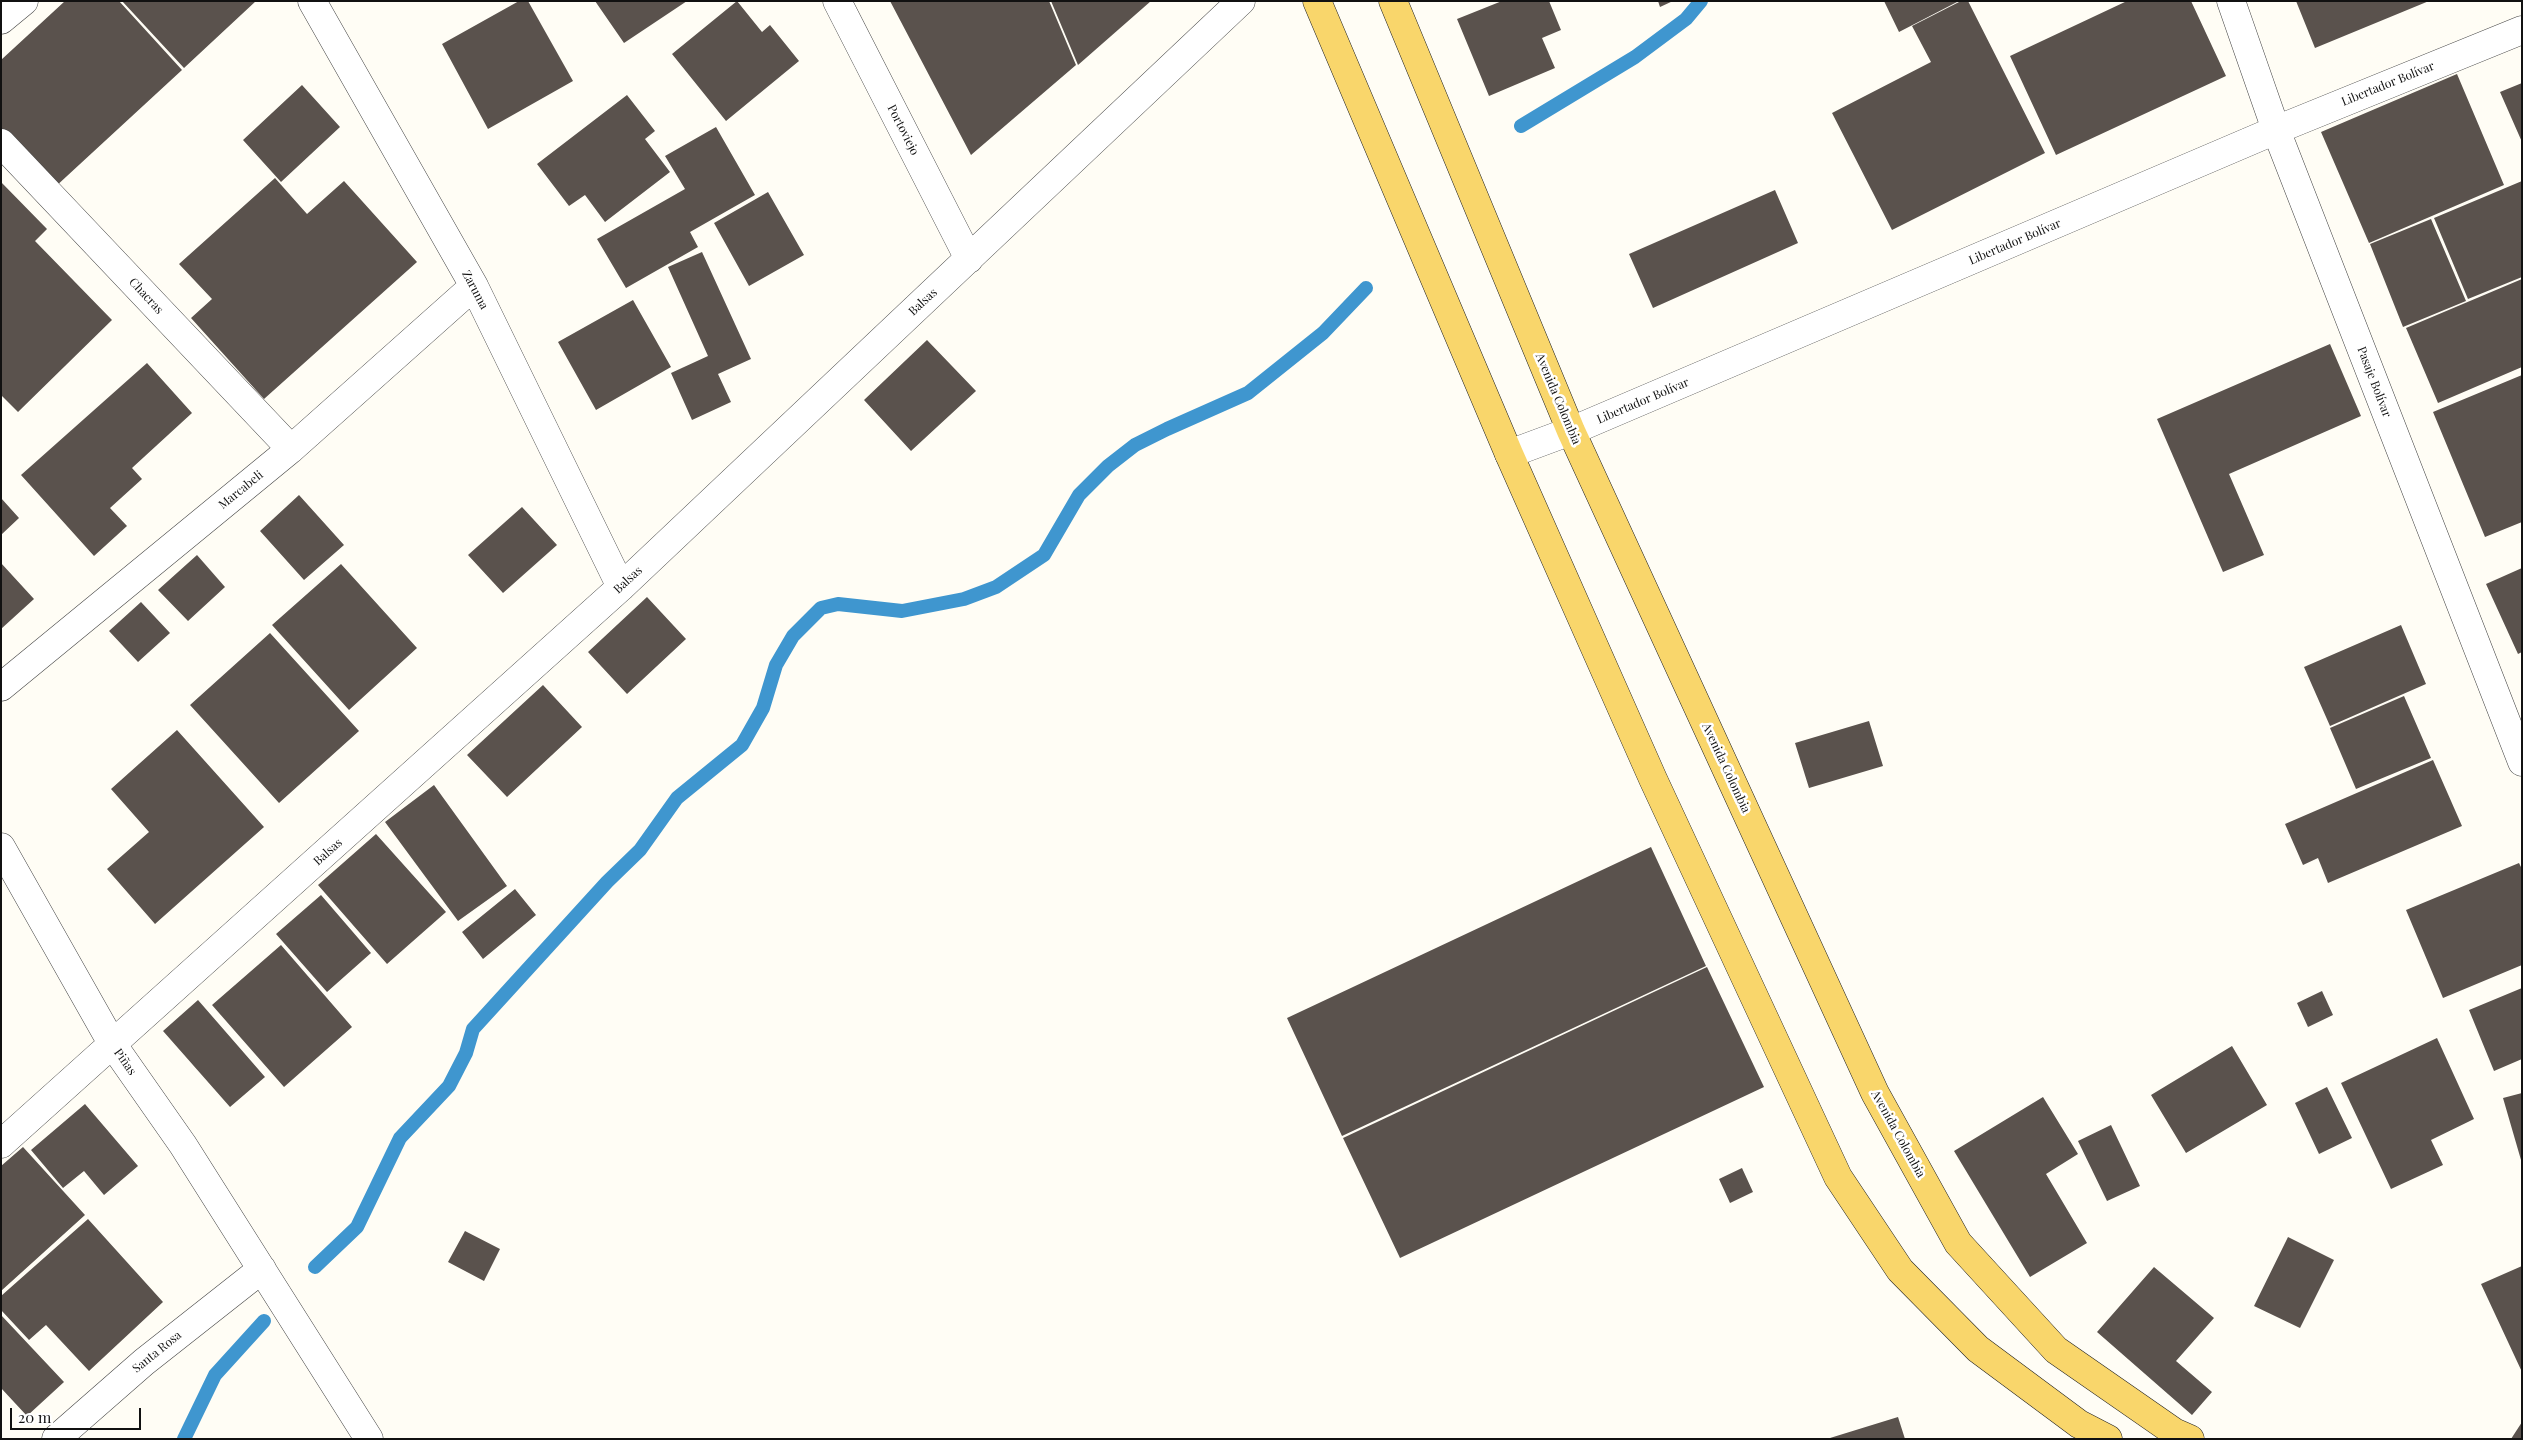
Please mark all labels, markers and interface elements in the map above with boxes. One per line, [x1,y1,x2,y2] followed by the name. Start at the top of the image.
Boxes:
[2339,59,2437,109] street label: Libertador Bolívar
[884,102,922,158] street label: Portoviejo
[1967,216,2063,268] street label: Libertador Bolívar
[459,268,491,312] street label: Zaruma
[126,275,166,317] street label: Chacras
[906,285,940,319] street label: Balsas
[2354,345,2394,419] street label: Pasaje Bolívar
[1532,351,1584,447] street label: Avenida Colombia
[1595,375,1691,427] street label: Libertador Bolívar
[216,468,266,512] street label: Marcabeli
[611,563,645,597] street label: Balsas
[1699,721,1753,815] street label: Avenida Colombia
[311,835,345,869] street label: Balsas
[111,1046,139,1078] street label: Piñas
[1868,1088,1928,1180] street label: Avenida Colombia
[130,1328,184,1376] street label: Santa Rosa
[12,1398,144,1430] scale bar
[18,1407,51,1427] text: 20 m

